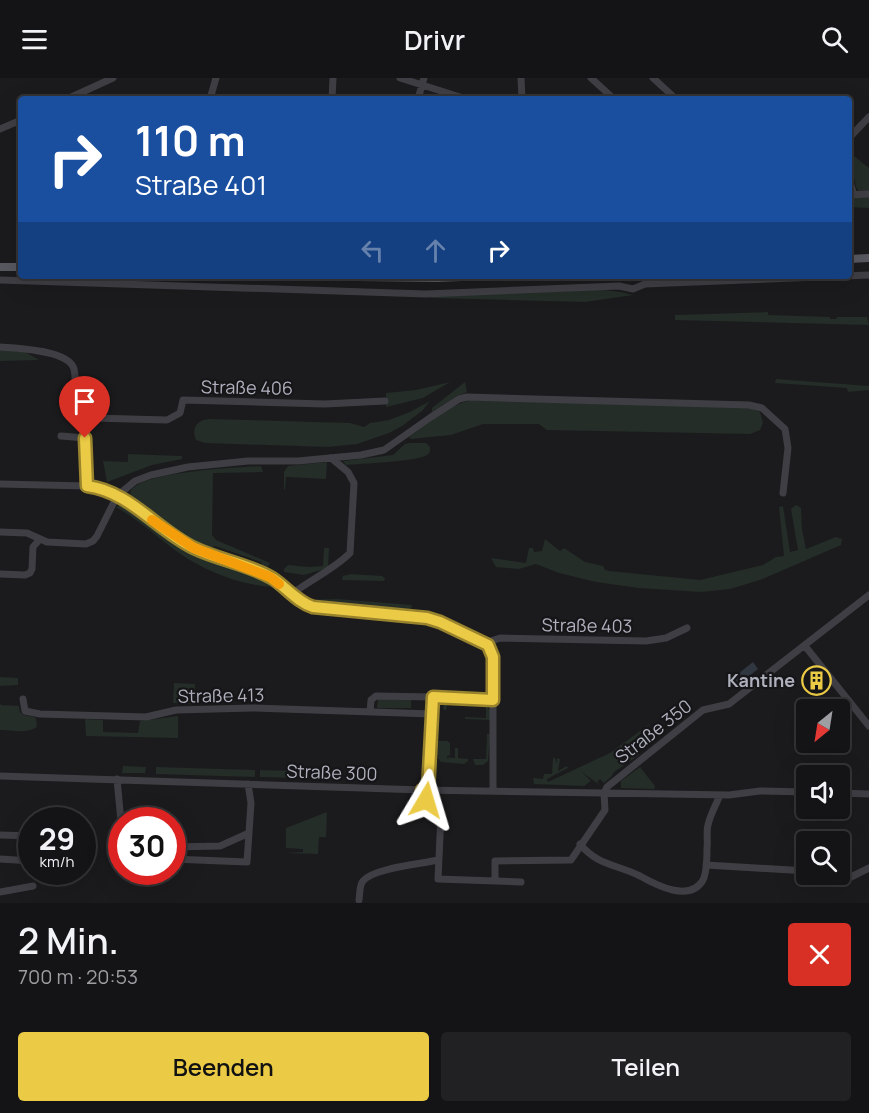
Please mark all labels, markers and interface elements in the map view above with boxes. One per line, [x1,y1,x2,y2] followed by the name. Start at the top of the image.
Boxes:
[404,21,465,58] text: Drivr
[18,23,51,56] icon: menu
[818,23,851,56] icon: search
[135,111,246,169] text: 110 m
[36,120,114,198] icon: right
[135,166,267,203] text: Straße 401
[356,234,389,267] icon: left
[419,234,452,267] icon: ahead
[482,234,515,267] icon: right
[201,374,293,400] street label: Straße 406
[59,376,110,438] pin
[68,385,101,418] icon: arrive
[541,612,633,638] street label: Straße 403
[800,664,832,696] building icon: Kantine
[727,668,795,692] place label: Kantine
[177,682,265,708] street label: Straße 413
[610,694,696,768] street label: Straße 350
[796,699,850,753] north arrow
[796,699,850,885] map controls
[286,758,378,786] street label: Straße 300
[796,765,850,819] button: sound
[394,768,458,832] position arrow
[108,807,186,885] speed limit sign: 30
[39,818,75,859] text: 29
[796,831,850,885] button: search
[40,851,74,872] text: km/h
[18,916,119,965] text: 2 Min.
[788,923,851,986] button: close
[18,963,138,990] text: 700 m · 20:53
[18,1032,429,1101] button: Beenden
[441,1032,851,1101] button: Teilen

